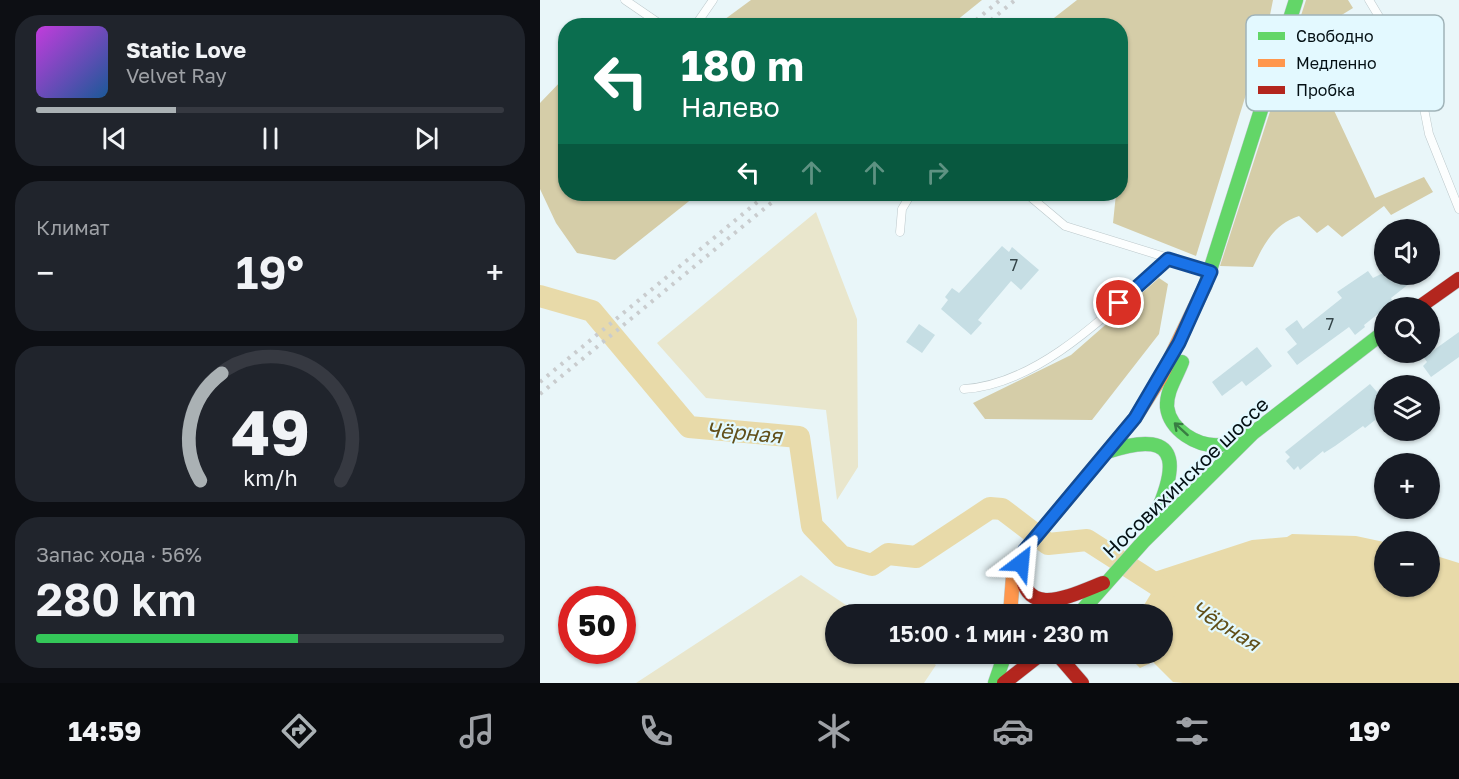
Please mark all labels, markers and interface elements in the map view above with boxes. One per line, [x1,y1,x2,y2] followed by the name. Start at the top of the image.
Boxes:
[1246,15,1444,111] legend
[1296,26,1374,46] text: Свободно
[126,36,246,63] text: Static Love
[681,40,804,90] text: 180 m
[582,42,660,120] icon: left
[1296,53,1377,73] text: Медленно
[126,63,227,87] text: Velvet Ray
[1296,80,1355,100] text: Пробка
[681,91,780,123] text: Налево
[98,122,131,155] icon: previous
[254,122,287,155] icon: pause
[410,122,443,155] icon: next
[732,156,765,189] icon: left
[795,156,828,189] icon: ahead
[858,156,891,189] icon: ahead
[921,156,954,189] icon: right
[36,215,110,239] text: Климат
[1374,219,1440,597] map controls
[1374,219,1440,285] button: sound
[236,245,304,299] text: 19°
[36,253,54,292] text: −
[486,253,504,292] text: +
[1010,255,1018,275] house number: 7
[1093,277,1144,328] pin
[1102,286,1135,319] icon: arrive
[1374,297,1440,363] button: search
[1326,314,1334,334] house number: 7
[1374,375,1440,441] button: layers
[1097,392,1273,562] street label: Носовихинское шоссе
[231,395,309,470] text: 49
[705,416,785,448] water label: Чёрная
[1173,422,1188,436] one-way arrow
[1374,453,1440,519] button: +
[243,466,297,492] text: km/h
[989,531,1053,595] position arrow
[1374,531,1440,597] button: −
[36,542,202,566] text: Запас хода · 56%
[36,572,197,626] text: 280 km
[558,586,636,664] speed limit sign: 50
[1187,594,1267,657] water label: Чёрная
[889,620,1109,647] text: 15:00 · 1 мин · 230 m
[278,710,320,752] icon: directions
[456,710,498,752] icon: music
[635,710,677,752] icon: phone
[813,710,855,752] icon: climate
[992,710,1034,752] icon: car
[1171,710,1213,752] icon: filters
[68,715,141,747] text: 14:59
[1349,715,1391,747] text: 19°

